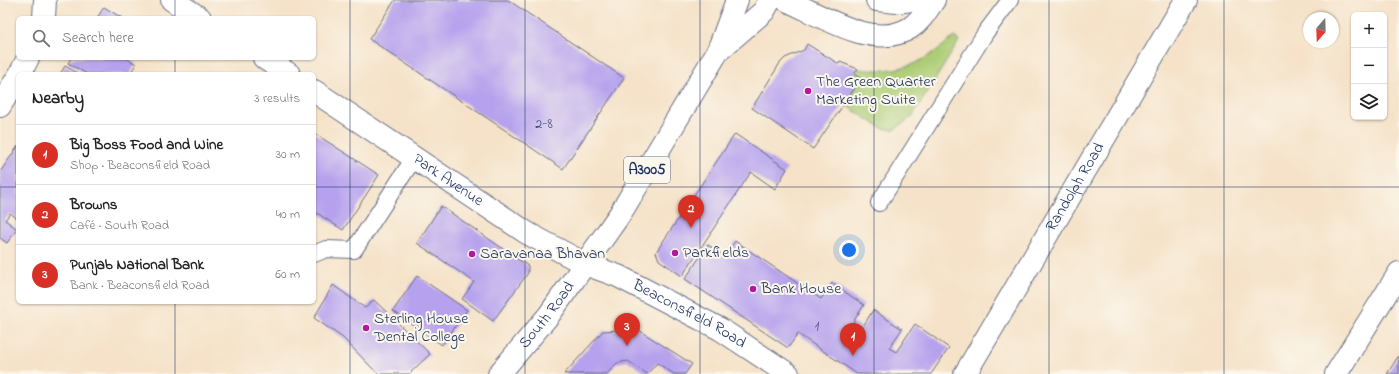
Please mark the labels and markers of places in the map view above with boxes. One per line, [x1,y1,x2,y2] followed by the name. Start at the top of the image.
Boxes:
[816,70,936,112] place label: The Green Quarter Marketing Suite
[803,86,813,96] marker: The Green Quarter Marketing Suite
[678,195,704,228] pin: 2
[683,241,749,265] place label: Parkfields
[480,242,605,266] place label: Saravanaa Bhavan
[670,248,680,258] marker: Parkfields
[467,249,477,259] marker: Saravanaa Bhavan
[760,277,842,301] place label: Bank House
[748,284,758,294] marker: Bank House
[373,307,469,349] place label: Sterling House Dental College
[614,313,640,346] pin: 3
[361,323,371,333] marker: Sterling House Dental College
[840,323,866,356] pin: 1

